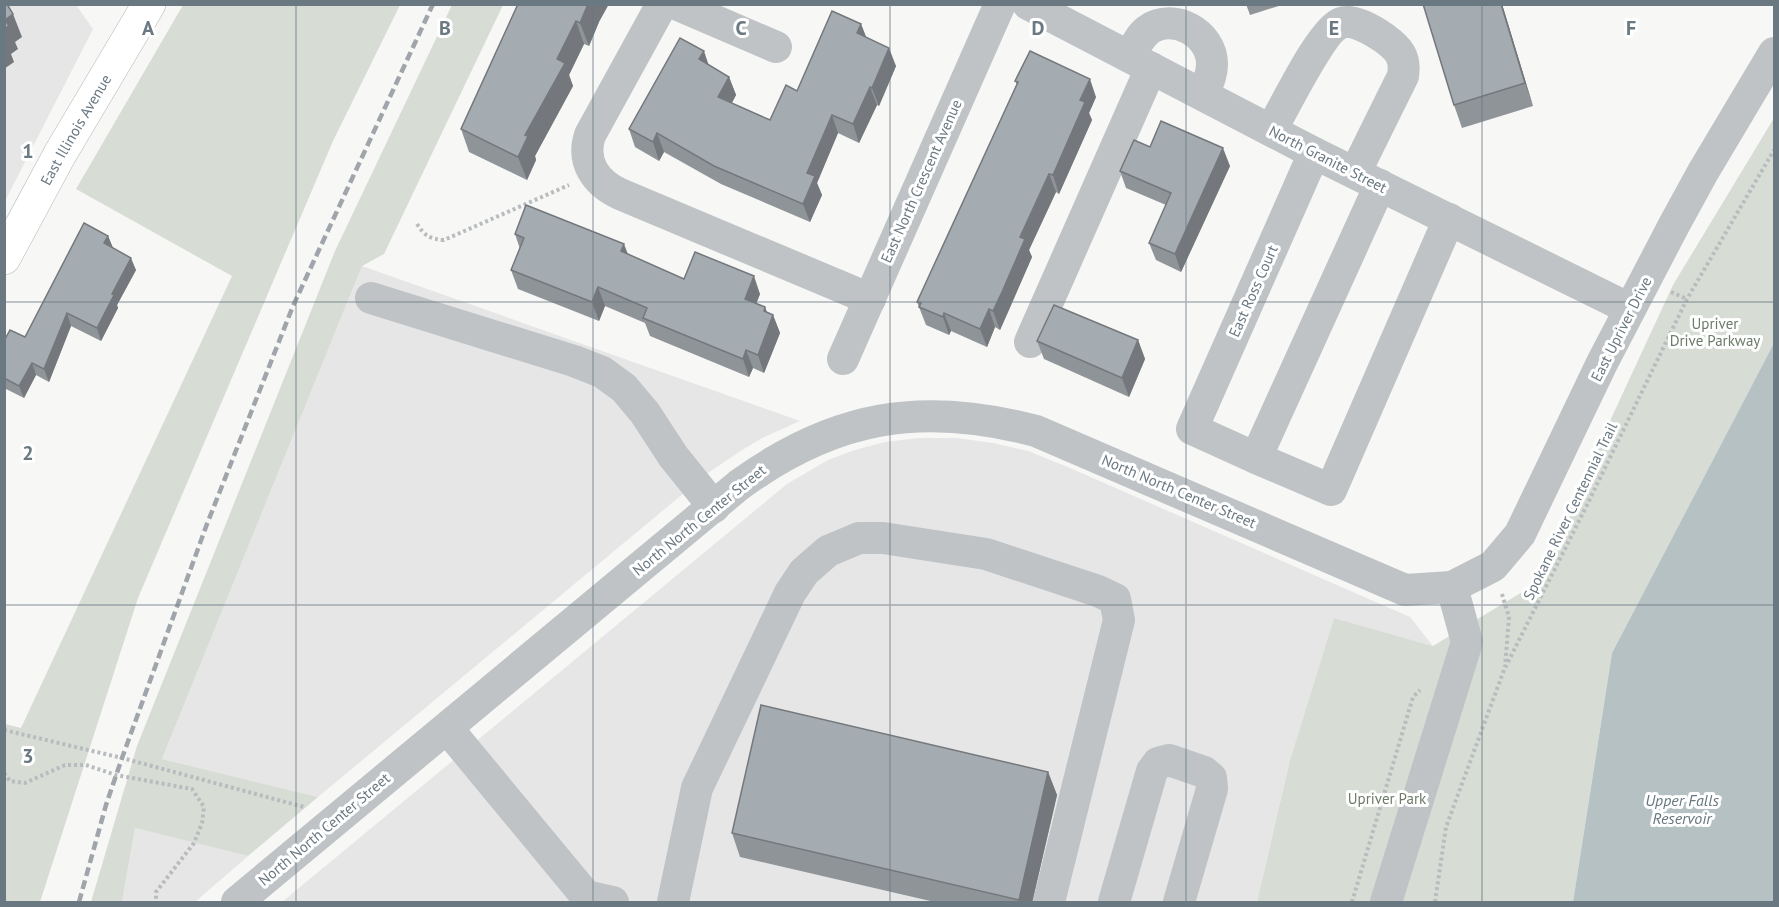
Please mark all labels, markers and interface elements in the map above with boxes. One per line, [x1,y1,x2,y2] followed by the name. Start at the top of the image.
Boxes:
[142,15,155,41] text: A
[439,15,451,41] text: B
[735,15,747,41] text: C
[1032,15,1045,41] text: D
[1329,15,1339,41] text: E
[1626,15,1636,41] text: F
[36,70,115,188] street label: East Illinois Avenue
[876,96,966,266] street label: East North Crescent Avenue
[1266,121,1390,197] street label: North Granite Street
[22,138,34,164] text: 1
[1224,242,1282,340] street label: East Ross Court
[1586,273,1656,385] street label: East Upriver Drive
[1670,314,1760,350] park label: Upriver Drive Parkway
[1519,419,1622,603] street label: Spokane River Centennial Trail
[22,440,34,466] text: 2
[1099,450,1259,532] street label: North North Center Street
[629,460,769,580] street label: North North Center Street
[22,743,34,769] text: 3
[254,768,394,890] street label: North North Center Street
[1348,789,1427,808] park label: Upriver Park
[1645,790,1719,828] water label: Upper Falls Reservoir

